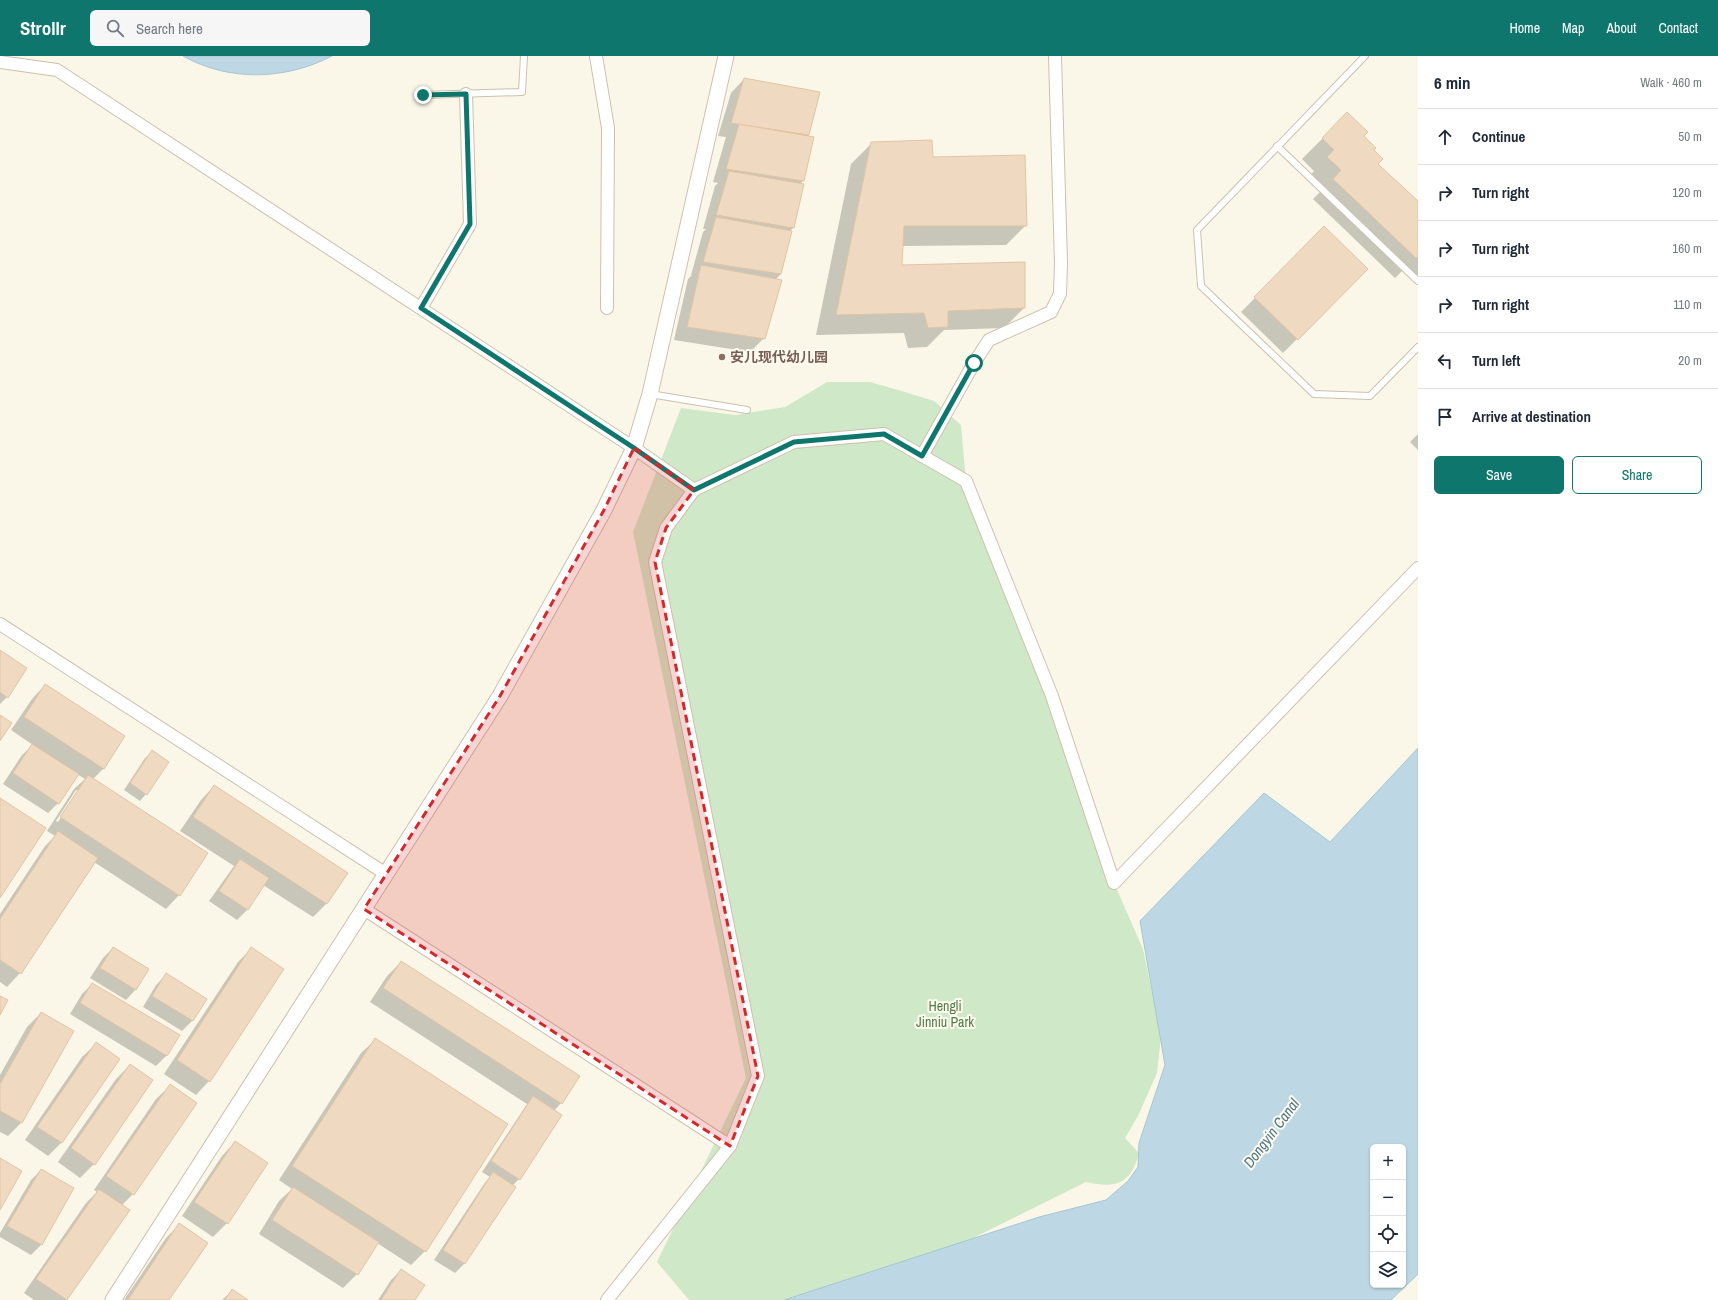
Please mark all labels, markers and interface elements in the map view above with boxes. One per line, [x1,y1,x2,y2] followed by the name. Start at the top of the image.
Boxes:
[90,10,370,46] search box
[20,15,66,41] text: Strollr
[104,17,126,39] icon: search
[136,18,203,39] text: Search here
[1509,19,1540,37] text: Home
[1562,19,1584,37] text: Map
[1606,19,1636,37] text: About
[1658,19,1698,37] text: Contact
[1434,71,1470,94] text: 6 min
[1640,74,1702,91] text: Walk · 460 m
[414,86,432,104] route end
[1434,126,1456,148] icon: ahead
[1472,126,1525,147] text: Continue
[1678,128,1702,145] text: 50 m
[1434,182,1456,204] icon: right
[1472,182,1529,203] text: Turn right
[1672,184,1702,201] text: 120 m
[1434,238,1456,260] icon: right
[1472,238,1529,259] text: Turn right
[1672,240,1702,257] text: 160 m
[1434,294,1456,316] icon: right
[1472,294,1529,315] text: Turn right
[1673,296,1702,313] text: 110 m
[730,348,828,366] place label: 安儿现代幼儿园
[1434,350,1456,372] icon: left
[1472,350,1520,371] text: Turn left
[717,352,727,362] marker: 安儿现代幼儿园
[1678,352,1702,369] text: 20 m
[965,354,983,372] route start
[1434,406,1456,428] icon: arrive
[1472,406,1591,427] text: Arrive at destination
[1434,456,1564,494] button: Save
[1572,456,1702,494] button: Share
[916,997,974,1031] park label: Hengli Jinniu Park
[1238,1094,1304,1172] water label: Dongyin Canal
[1370,1144,1406,1288] map controls
[1370,1144,1406,1180] button: +
[1370,1180,1406,1216] button: −
[1370,1216,1406,1252] button: locate
[1370,1252,1406,1288] button: layers

